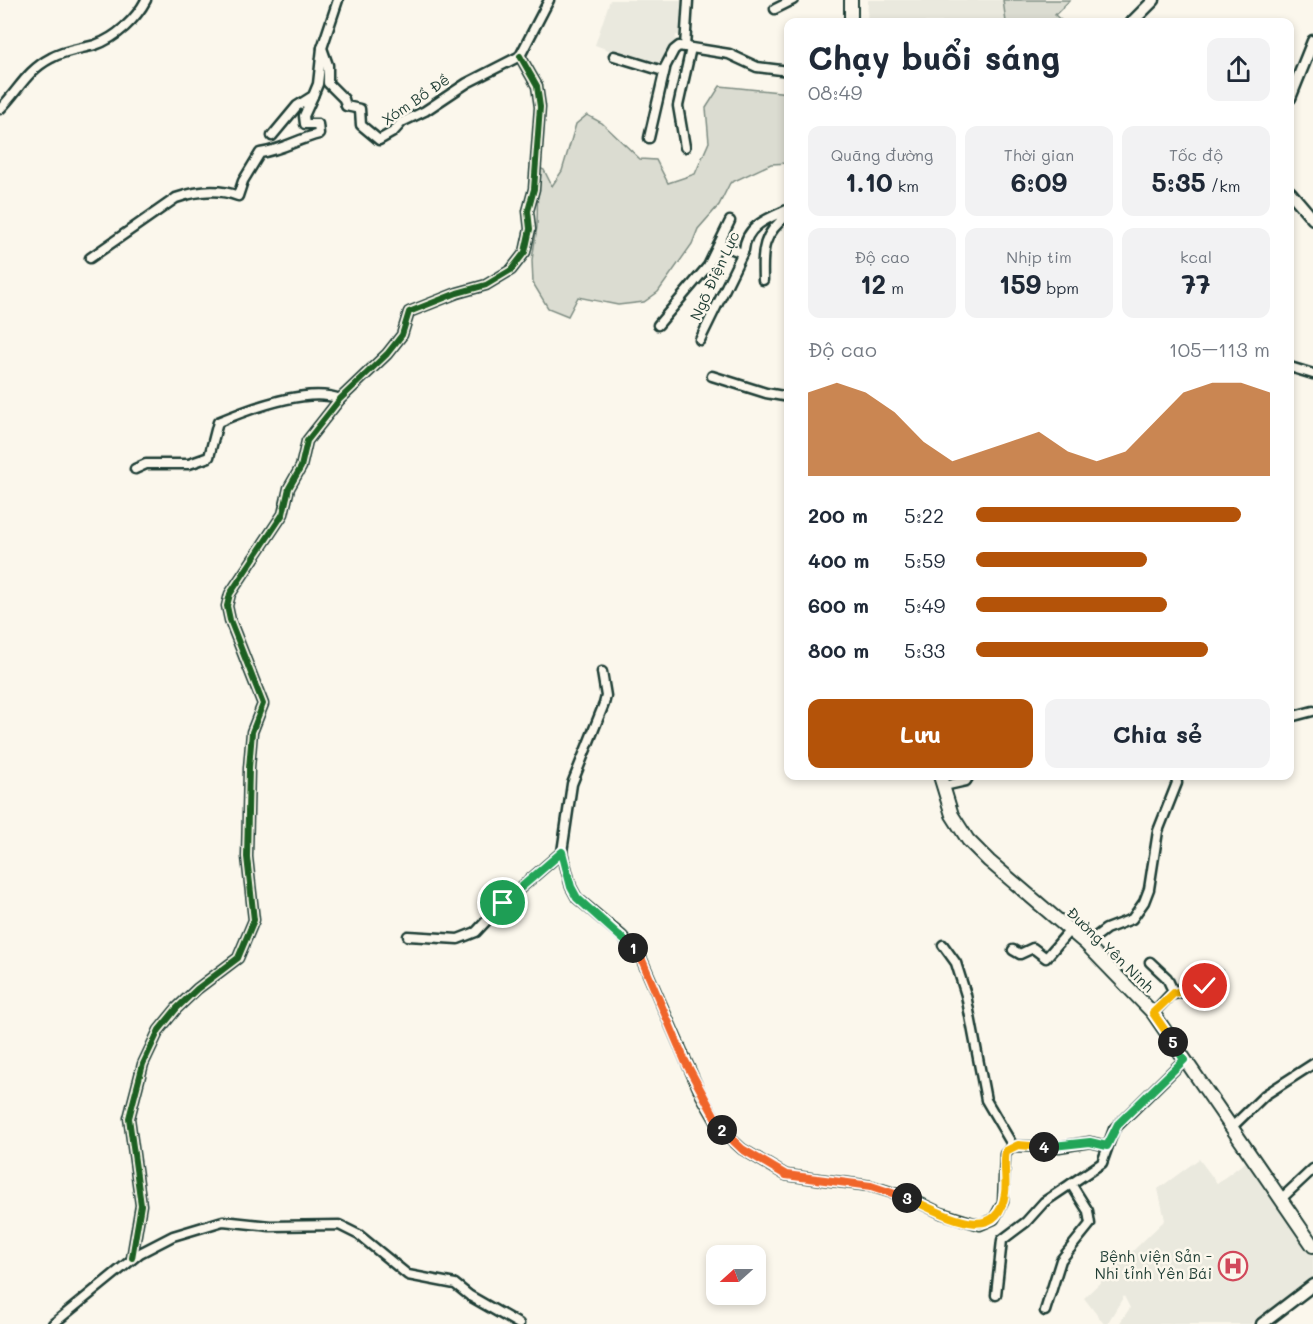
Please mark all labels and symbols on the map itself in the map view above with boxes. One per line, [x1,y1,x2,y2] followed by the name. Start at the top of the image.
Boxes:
[378,69,453,129] street label: Xóm Bồ Đề
[685,228,744,323] street label: Ngõ Điện Lực
[477,877,528,928] pin
[1063,902,1159,996] street label: Đường Yên Ninh
[618,933,648,963] pin: 1
[1179,960,1230,1011] pin
[1158,1027,1188,1057] pin: 5
[707,1115,737,1145] pin: 2
[1029,1132,1059,1162] pin: 4
[892,1183,922,1213] pin: 3
[706,1245,766,1305] north arrow
[1095,1246,1212,1283] place label: Bệnh viện Sản - Nhi tỉnh Yên Bái
[1217,1250,1249,1282] hospital icon: Bệnh viện Sản - Nhi tỉnh Yên Bái

